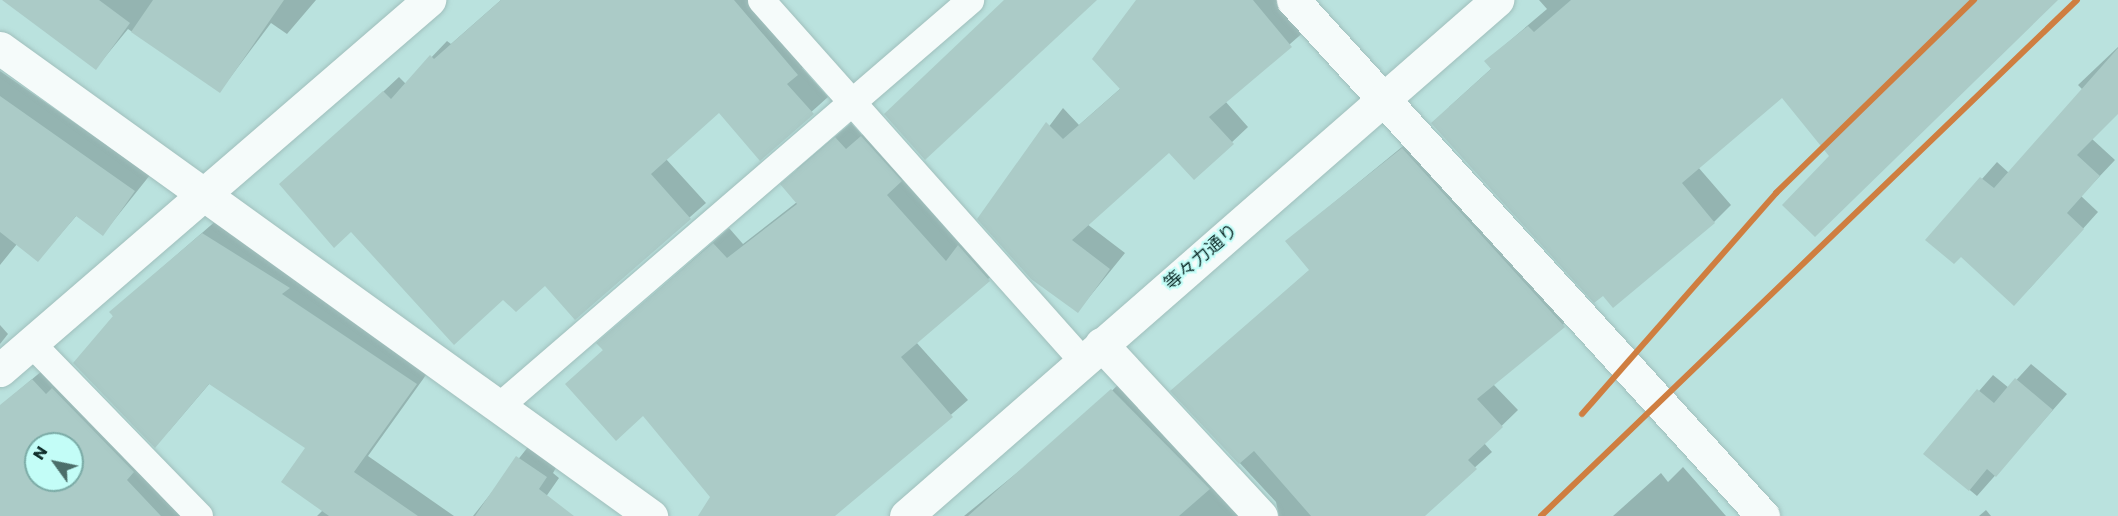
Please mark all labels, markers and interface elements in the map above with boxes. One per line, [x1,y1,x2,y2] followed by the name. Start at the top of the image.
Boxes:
[1160,219,1242,295] street label: 等々力通り
[24,432,84,492] north arrow
[27,442,53,464] text: N

